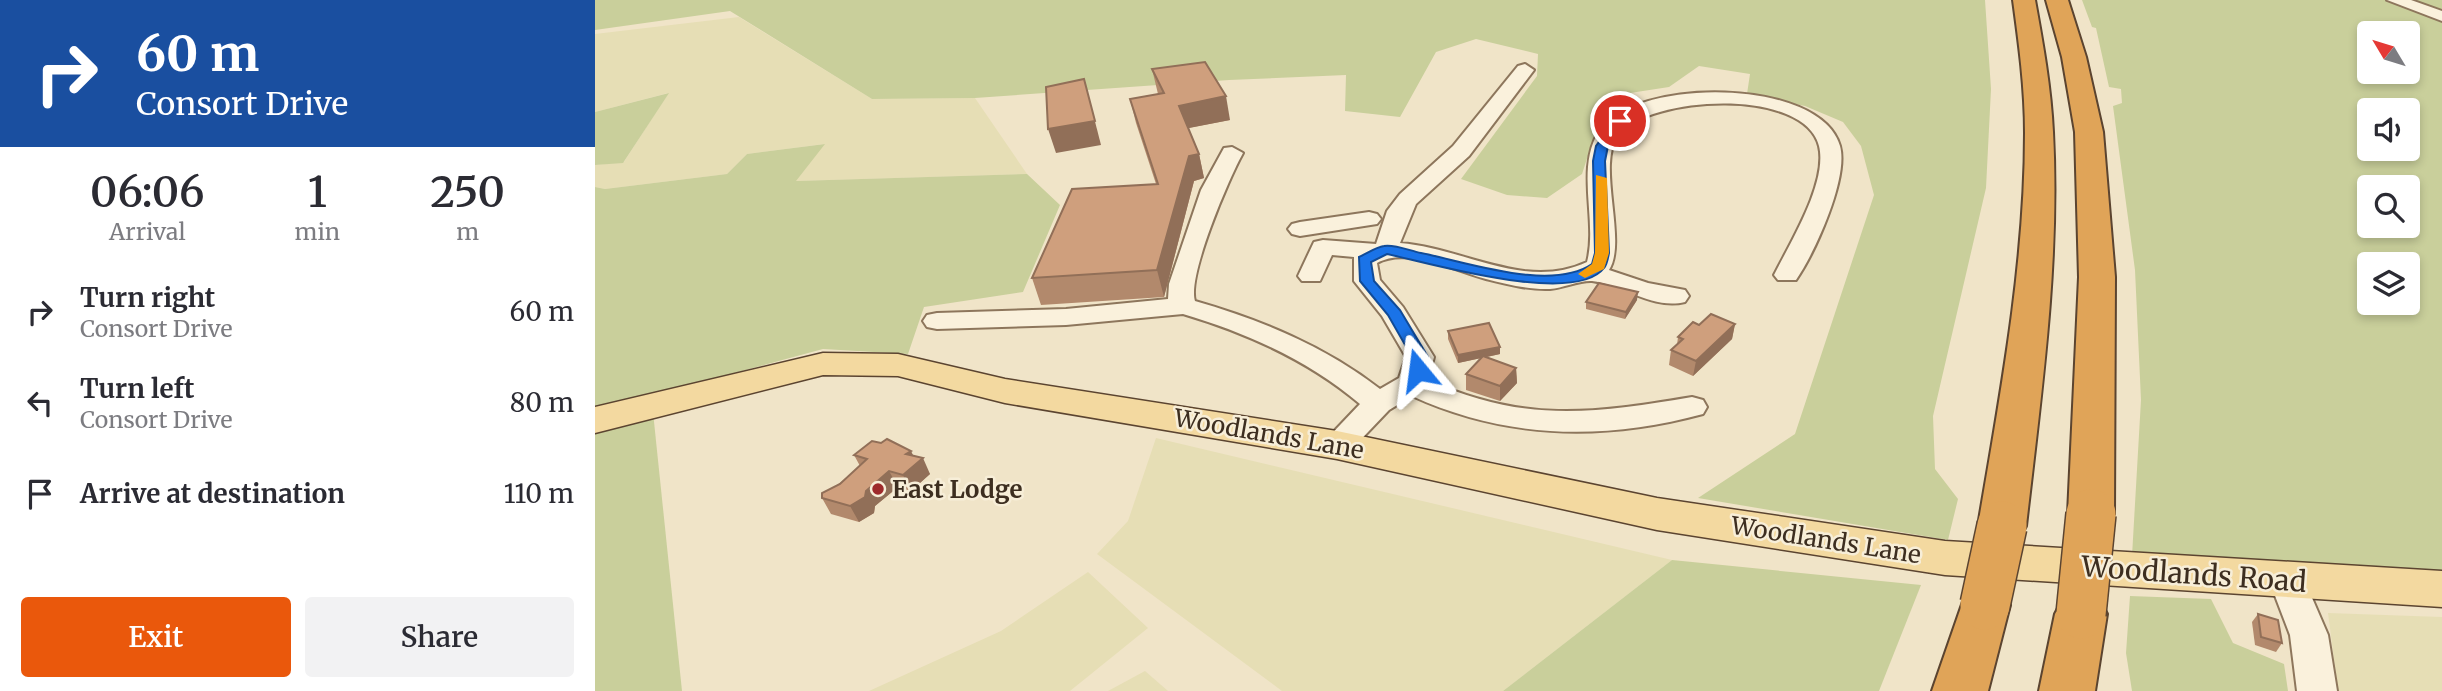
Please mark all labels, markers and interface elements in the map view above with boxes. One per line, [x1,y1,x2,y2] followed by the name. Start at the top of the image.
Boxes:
[2357,21,2420,84] north arrow
[2357,21,2420,315] map controls
[136,23,259,84] text: 60 m
[21,28,112,119] icon: right
[136,84,348,124] text: Consort Drive
[1590,91,1650,151] pin
[2357,98,2420,161] button: sound
[1601,102,1639,140] icon: arrive
[90,166,205,218] text: 06:06
[308,166,327,218] text: 1
[430,166,505,218] text: 250
[2357,175,2420,238] button: search
[109,217,186,246] text: Arrival
[295,217,340,246] text: min
[456,217,479,246] text: m
[2357,252,2420,315] button: layers
[80,281,215,314] text: Turn right
[21,293,59,331] icon: right
[510,295,574,328] text: 60 m
[80,314,233,343] text: Consort Drive
[1381,333,1455,407] position arrow
[80,372,194,405] text: Turn left
[21,384,59,422] icon: left
[510,386,574,419] text: 80 m
[1171,402,1366,466] street label: Woodlands Lane
[80,405,233,434] text: Consort Drive
[892,474,1022,505] place label: East Lodge
[21,475,59,513] icon: arrive
[80,477,345,510] text: Arrive at destination
[504,477,574,510] text: 110 m
[870,481,886,497] marker: East Lodge
[1728,510,1923,570] street label: Woodlands Lane
[2079,548,2308,600] street label: Woodlands Road
[21,597,291,677] button: Exit
[305,597,574,677] button: Share

